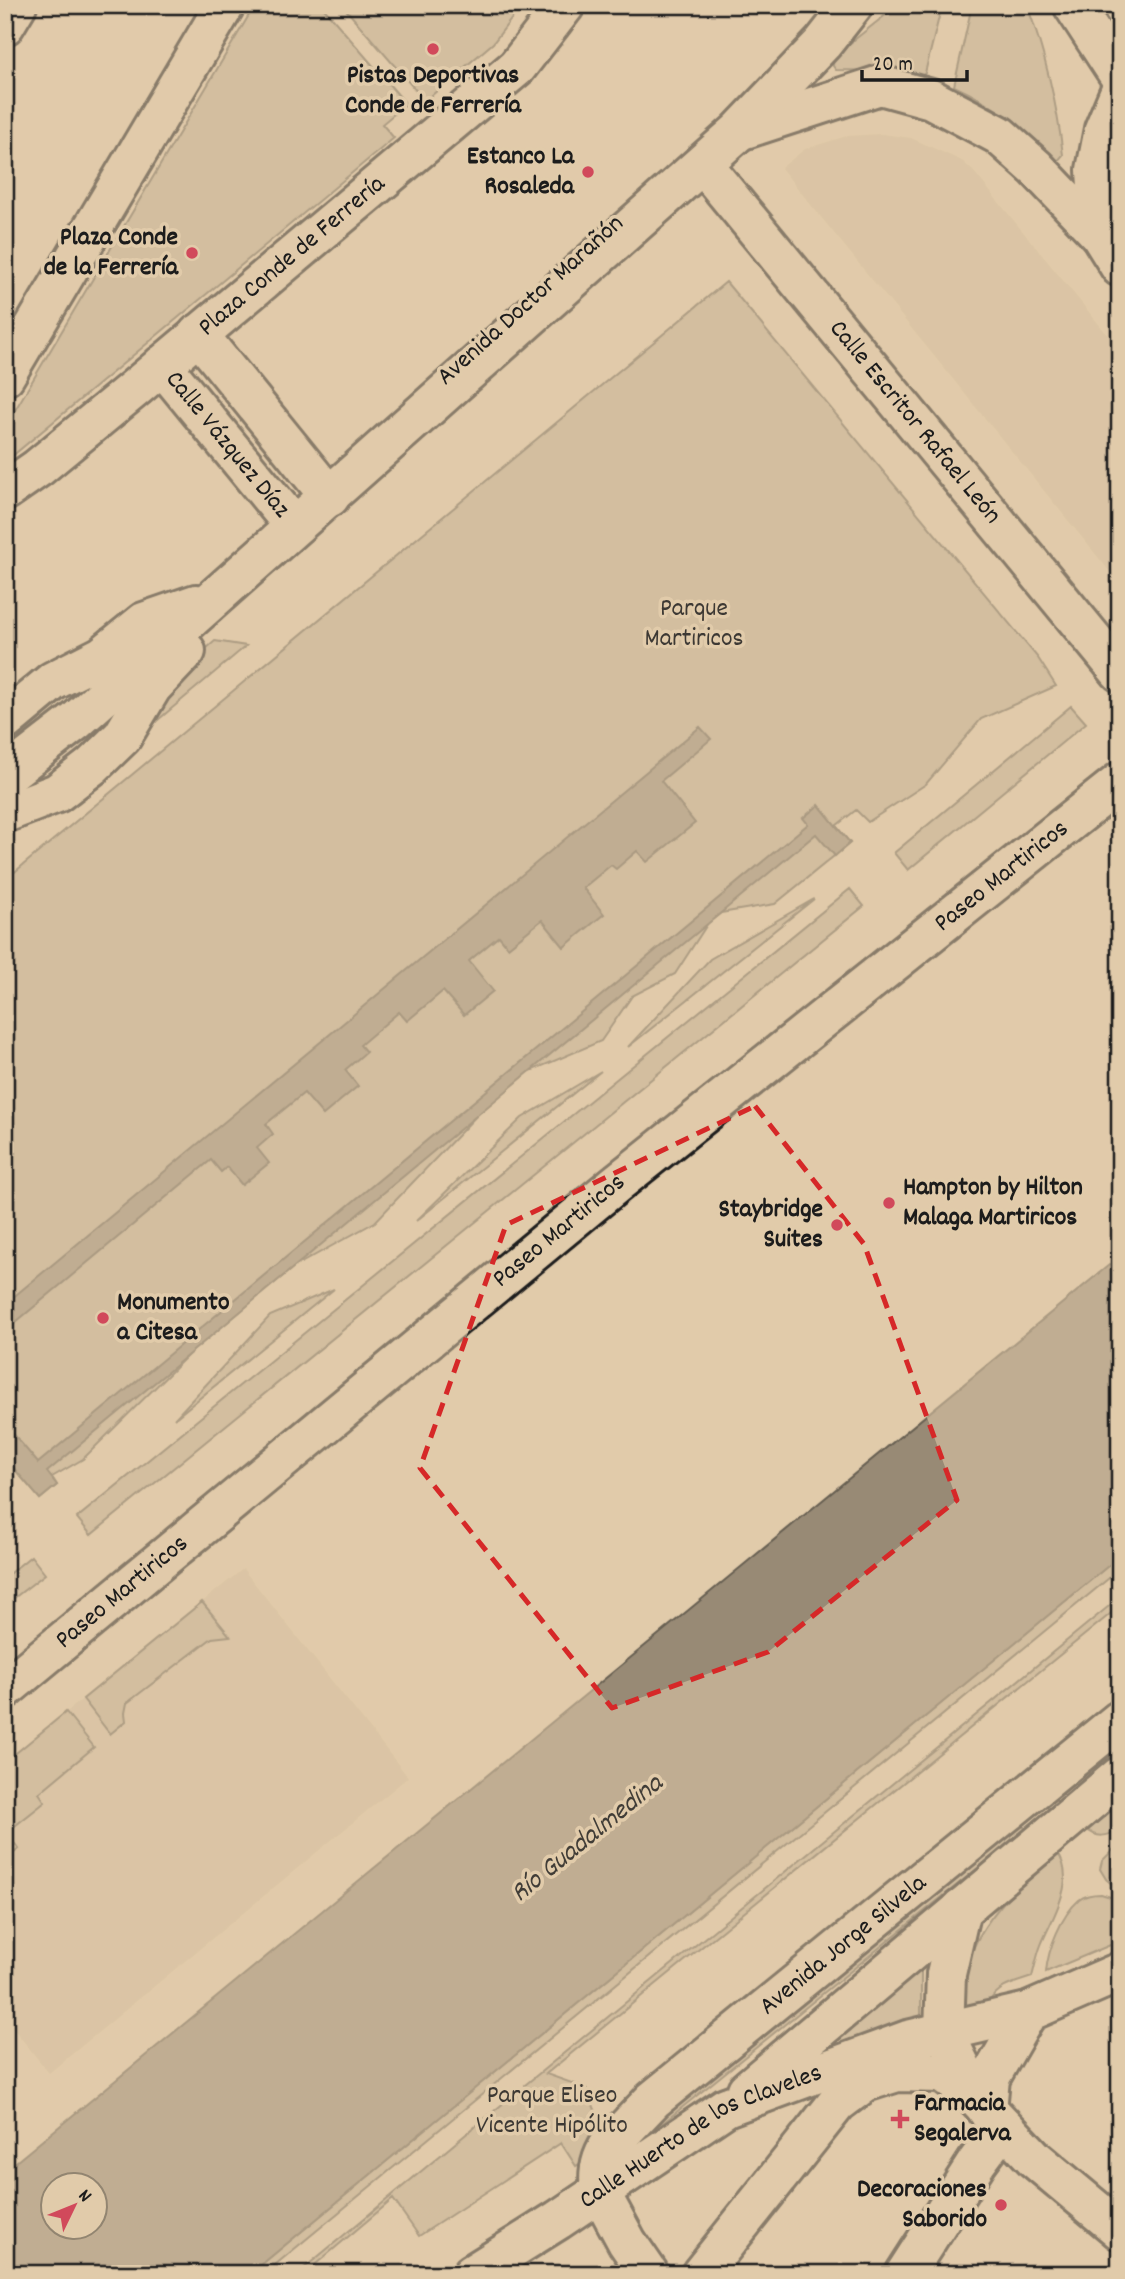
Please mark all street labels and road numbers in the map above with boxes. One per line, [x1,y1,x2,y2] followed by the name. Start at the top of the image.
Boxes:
[190,166,394,346] street label: Plaza Conde de Ferrería
[429,207,633,395] street label: Avenida Doctor Marañón
[820,312,1010,532] street label: Calle Escritor Rafael León
[156,363,299,526] street label: Calle Vázquez Díaz
[926,811,1077,942] street label: Paseo Martiricos
[485,1165,634,1297] street label: Paseo Martiricos
[48,1526,197,1658] street label: Paseo Martiricos
[751,1865,935,2025] street label: Avenida Jorge Silvela
[572,2055,827,2219] street label: Calle Huerto de los Claveles

